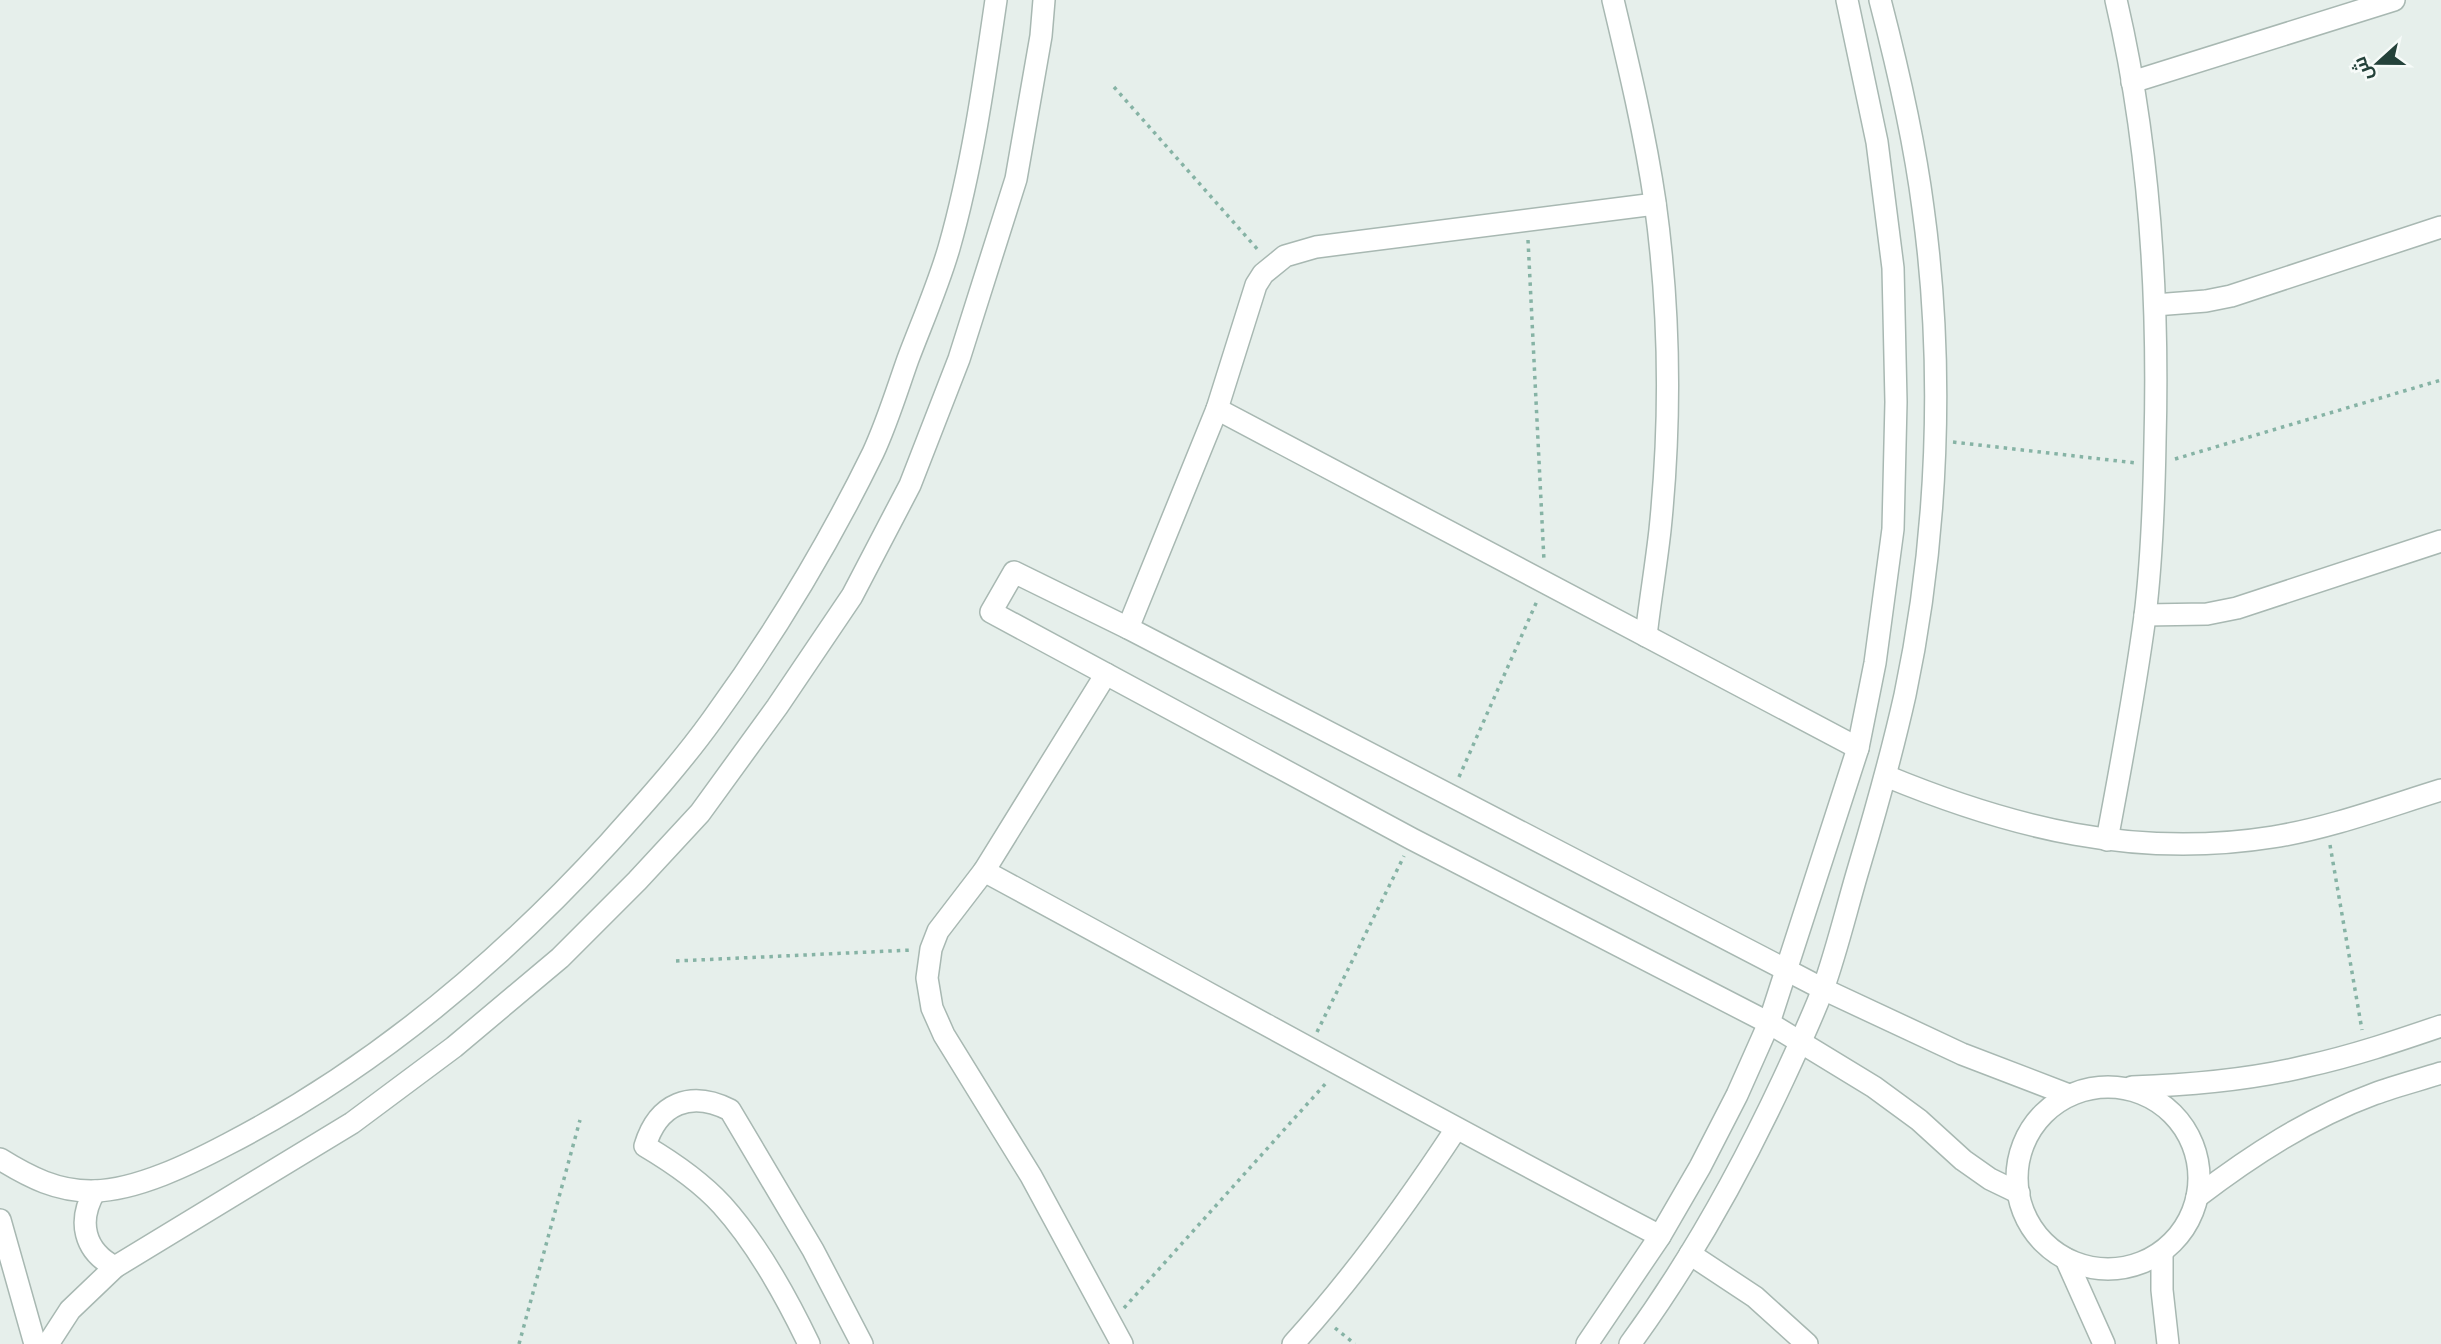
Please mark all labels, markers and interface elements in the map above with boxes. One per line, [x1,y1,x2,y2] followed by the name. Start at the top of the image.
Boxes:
[2343,28,2413,98] north arrow
[2349,53,2378,84] text: ش

